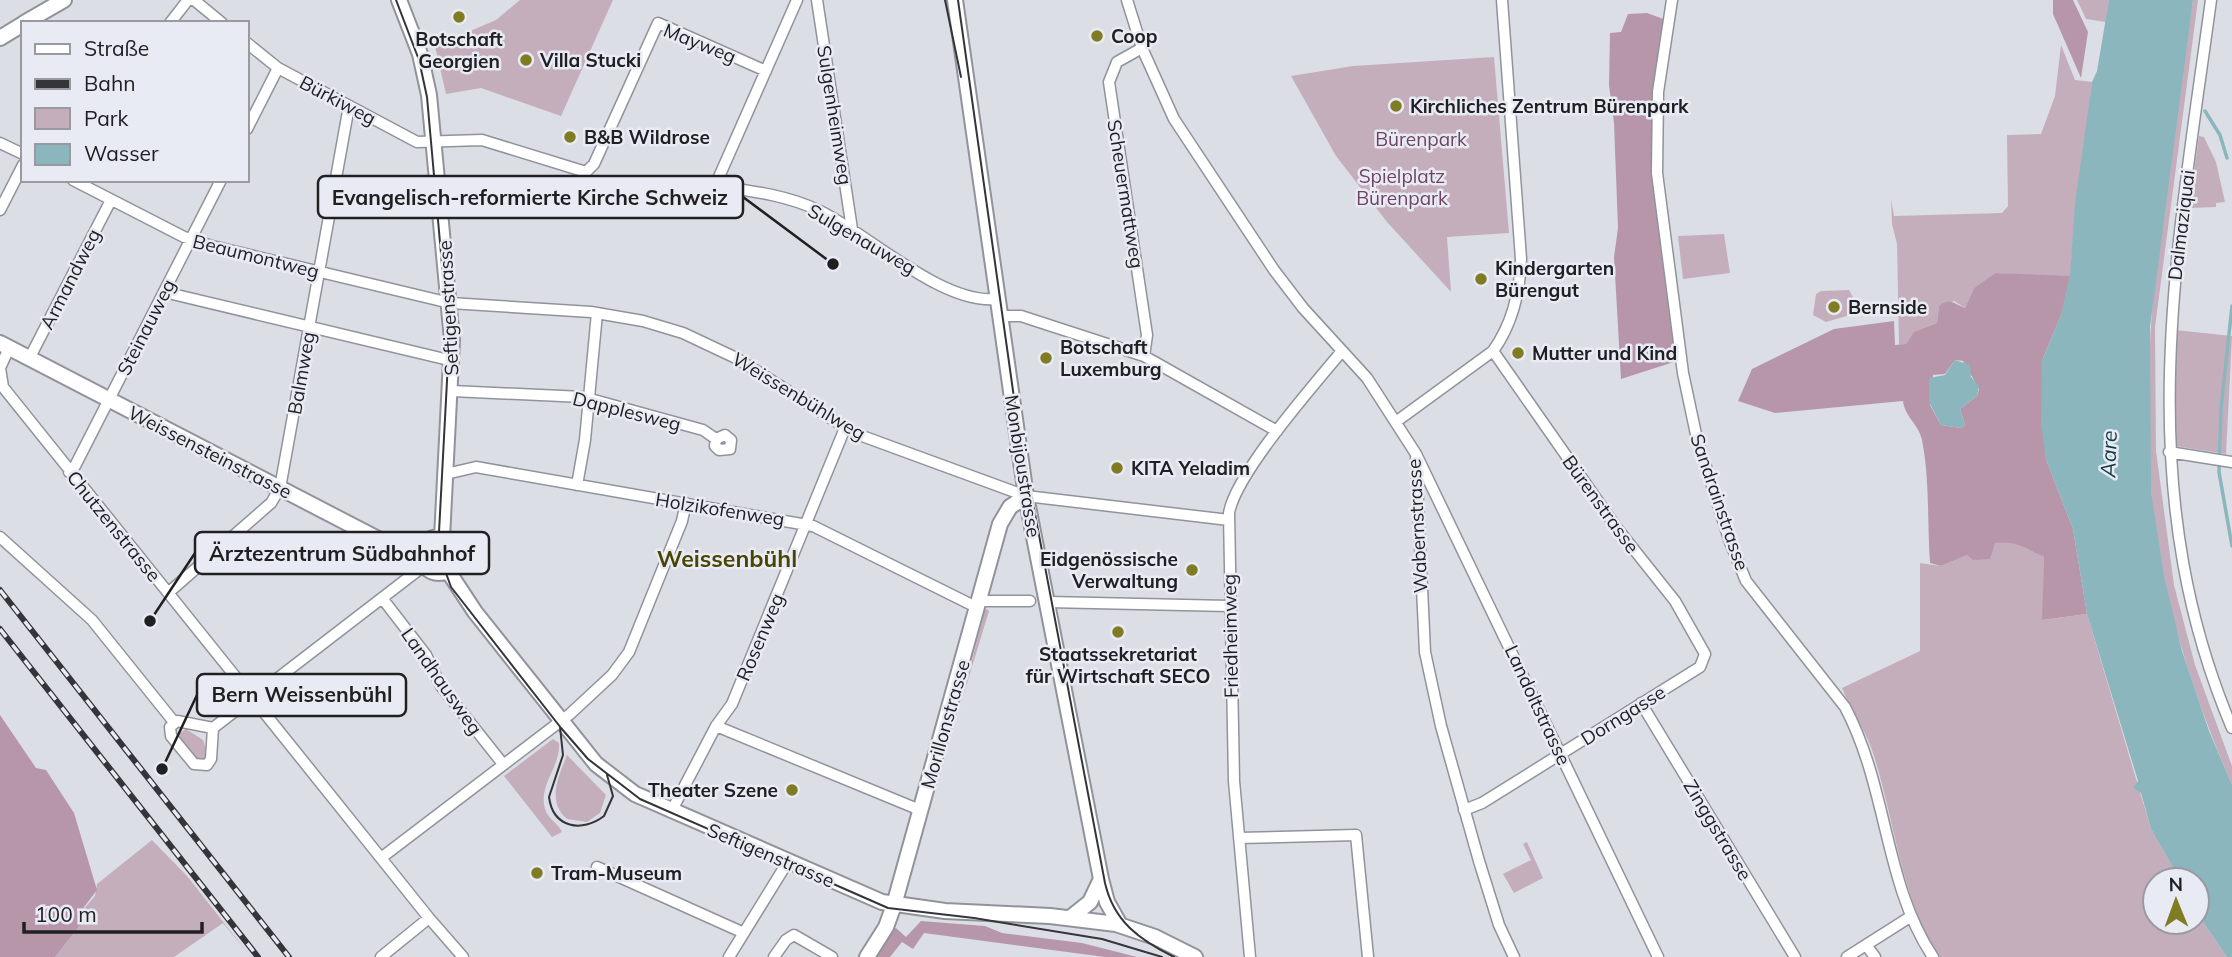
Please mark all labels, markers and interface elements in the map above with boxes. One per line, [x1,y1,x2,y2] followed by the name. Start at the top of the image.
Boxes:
[451,9,467,25] marker: Botschaft Georgien
[660,18,740,68] street label: Mayweg
[21,21,248,182] legend
[1111,24,1158,48] place label: Coop
[415,27,503,73] place label: Botschaft Georgien
[1089,28,1105,44] marker: Coop
[84,35,149,61] text: Straße
[812,43,858,187] street label: Sulgenheimweg
[539,48,641,72] place label: Villa Stucki
[518,52,534,68] marker: Villa Stucki
[84,70,136,96] text: Bahn
[296,70,380,130] street label: Bürkiweg
[1410,94,1689,118] place label: Kirchliches Zentrum Bürenpark
[1388,98,1404,114] marker: Kirchliches Zentrum Bürenpark
[84,105,128,131] text: Park
[1102,118,1150,270] street label: Scheuermattweg
[584,125,710,149] place label: B&B Wildrose
[1375,127,1467,151] park label: Bürenpark
[562,129,578,145] marker: B&B Wildrose
[84,140,159,166] text: Wasser
[1356,164,1448,210] park label: Spielplatz Bürenpark
[2162,169,2200,281] street label: Dalmaziquai
[318,176,743,218] callout: Evangelisch-reformierte Kirche Schweiz
[332,184,728,210] text: Evangelisch-reformierte Kirche Schweiz
[804,198,920,280] street label: Sulgenauweg
[34,225,106,333] street label: Armandweg
[190,229,322,283] street label: Beaumontweg
[432,240,464,376] street label: Seftigenstrasse
[1495,256,1614,302] place label: Kindergarten Bürengut
[1473,271,1489,287] marker: Kindergarten Bürengut
[111,275,181,379] street label: Steinauweg
[1848,295,1927,319] place label: Bernside
[1826,299,1842,315] marker: Bernside
[282,330,320,416] street label: Balmweg
[1060,335,1162,381] place label: Botschaft Luxemburg
[1532,341,1677,365] place label: Mutter und Kind
[1510,345,1526,361] marker: Mutter und Kind
[728,347,870,445] street label: Weissenbühlweg
[1038,350,1054,366] marker: Botschaft Luxemburg
[570,386,684,436] street label: Dapplesweg
[1000,393,1046,539] street label: Monbijoustrasse
[124,400,296,504] street label: Weissensteinstrasse
[1685,430,1755,574] street label: Sandrainstrasse
[2094,430,2122,479] water label: Aare
[1557,450,1645,558] street label: Bürenstrasse
[1131,456,1250,480] place label: KITA Yeladim
[1401,458,1433,594] street label: Wabernstrasse
[1109,460,1125,476] marker: KITA Yeladim
[62,465,166,587] street label: Chutzenstrasse
[654,487,786,531] street label: Holzikofenweg
[195,532,489,574] callout: Ärztezentrum Südbahnhof
[209,540,476,566] text: Ärztezentrum Südbahnhof
[657,544,797,573] district label: Weissenbühl
[1040,547,1178,593] place label: Eidgenössische Verwaltung
[1184,562,1200,578] marker: Eidgenössische Verwaltung
[1217,574,1243,698] street label: Friedheimweg
[731,590,789,684] street label: Rosenweg
[396,623,488,739] street label: Landhausweg
[1110,624,1126,640] marker: Staatssekretariat für Wirtschaft SECO
[1500,641,1576,769] street label: Landoltstrasse
[1026,642,1210,688] place label: Staatssekretariat für Wirtschaft SECO
[915,657,975,791] street label: Morillonstrasse
[197,674,406,716] callout: Bern Weissenbühl
[1576,680,1670,750] street label: Dorngasse
[212,681,392,707] text: Bern Weissenbühl
[1679,775,1757,885] street label: Zinggstrasse
[648,778,778,802] place label: Theater Szene
[784,782,800,798] marker: Theater Szene
[704,817,838,893] street label: Seftigenstrasse
[551,861,682,885] place label: Tram-Museum
[529,865,545,881] marker: Tram-Museum
[2141,866,2211,936] north arrow
[2168,872,2183,896] text: N
[24,890,203,934] scale bar
[35,901,97,927] text: 100 m

